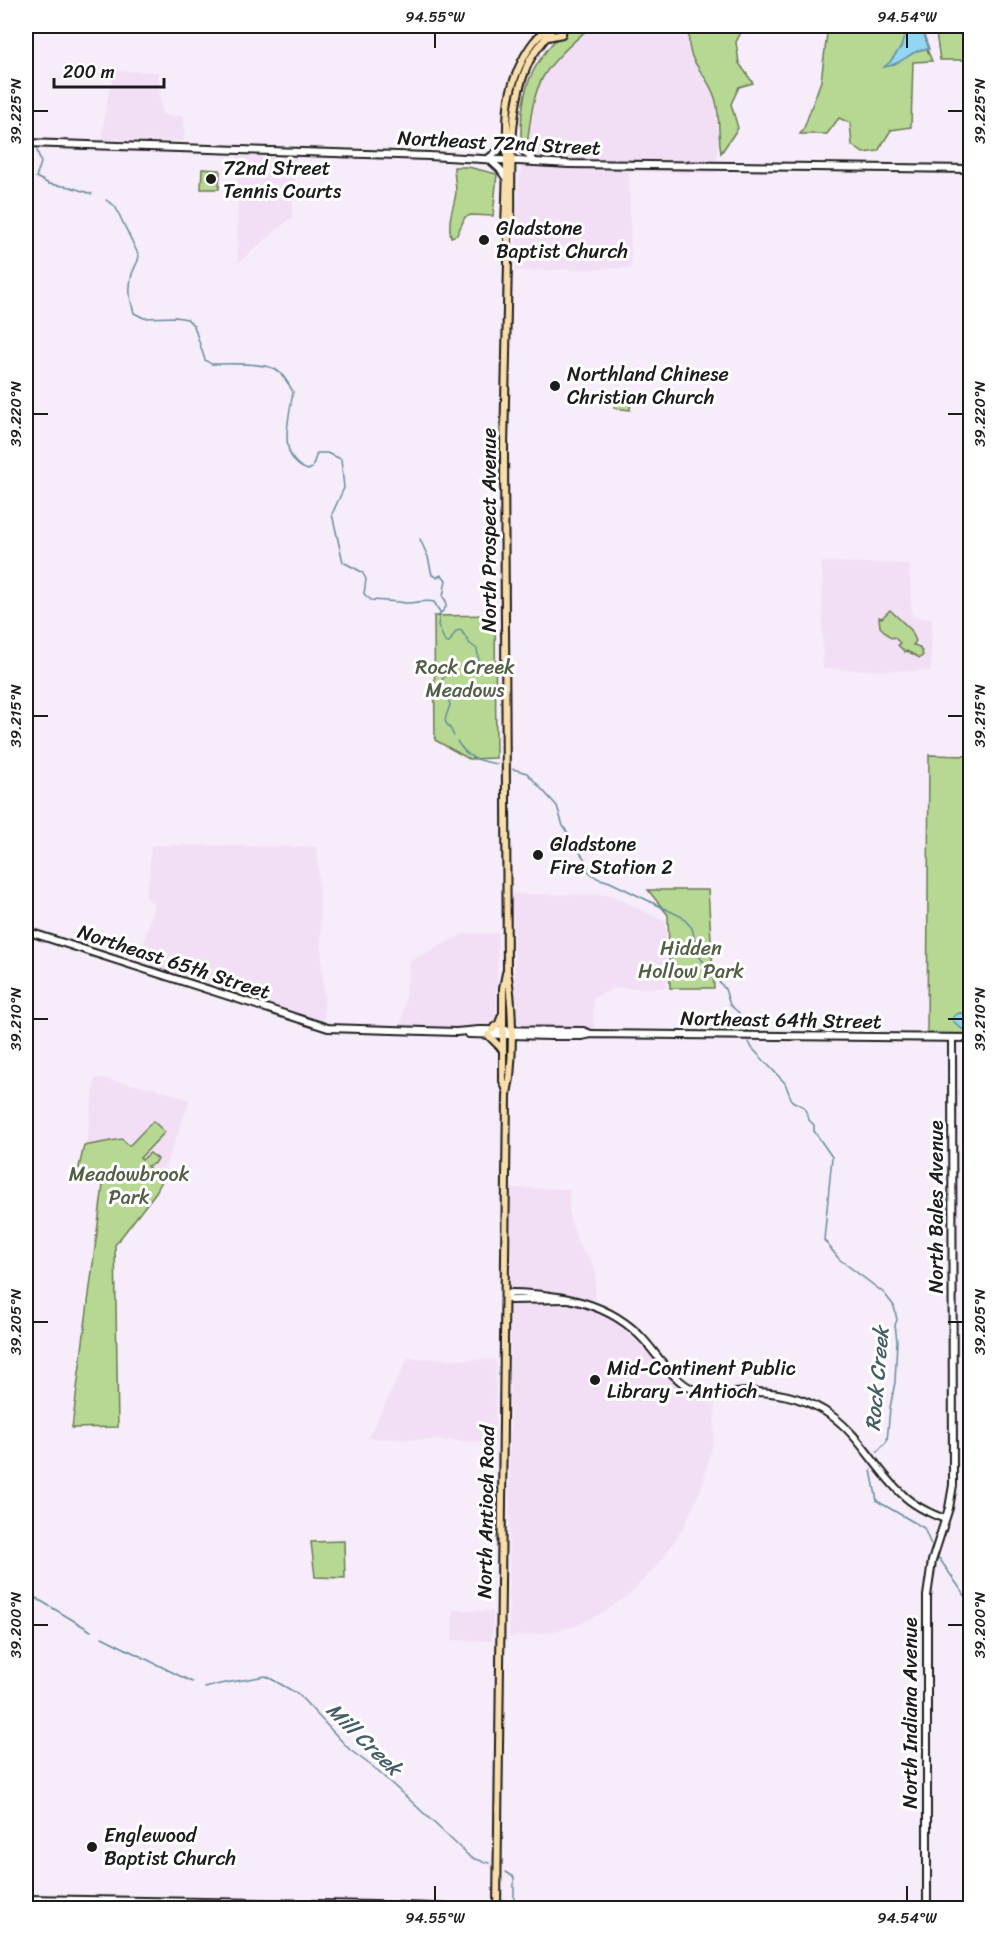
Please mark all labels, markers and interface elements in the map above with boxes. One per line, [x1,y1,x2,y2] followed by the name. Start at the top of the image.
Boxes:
[405,4,465,30] text: 94.55°W
[877,4,937,30] text: 94.54°W
[54,51,164,89] scale bar
[63,56,115,88] text: 200 m
[3,78,29,144] text: 39.225°N
[967,78,993,144] text: 39.225°N
[397,120,602,166] street label: Northeast 72nd Street
[223,151,342,209] place label: 72nd Street Tennis Courts
[204,172,218,186] marker: 72nd Street Tennis Courts
[496,211,628,269] place label: Gladstone Baptist Church
[477,233,491,247] marker: Gladstone Baptist Church
[567,357,729,415] place label: Northland Chinese Christian Church
[548,379,562,393] marker: Northland Chinese Christian Church
[3,381,29,447] text: 39.220°N
[967,381,993,447] text: 39.220°N
[472,428,507,632] street label: North Prospect Avenue
[415,650,515,708] park label: Rock Creek Meadows
[3,684,29,748] text: 39.215°N
[967,684,993,748] text: 39.215°N
[550,827,673,885] place label: Gladstone Fire Station 2
[531,848,545,862] marker: Gladstone Fire Station 2
[73,914,275,1010] street label: Northeast 65th Street
[638,931,744,989] park label: Hidden Hollow Park
[3,987,29,1051] text: 39.210°N
[967,987,993,1051] text: 39.210°N
[680,1001,882,1039] street label: Northeast 64th Street
[919,1120,954,1294] street label: North Bales Avenue
[69,1157,190,1215] park label: Meadowbrook Park
[3,1288,29,1355] text: 39.205°N
[967,1288,993,1355] text: 39.205°N
[854,1323,901,1433] water label: Rock Creek
[607,1351,796,1409] place label: Mid-Continent Public Library - Antioch
[588,1373,602,1387] marker: Mid-Continent Public Library - Antioch
[467,1424,505,1599] street label: North Antioch Road
[3,1591,29,1658] text: 39.200°N
[967,1591,993,1658] text: 39.200°N
[893,1617,928,1809] street label: North Indiana Avenue
[317,1693,413,1787] water label: Mill Creek
[104,1818,236,1876] place label: Englewood Baptist Church
[85,1840,99,1854] marker: Englewood Baptist Church
[405,1905,465,1931] text: 94.55°W
[877,1905,937,1931] text: 94.54°W

